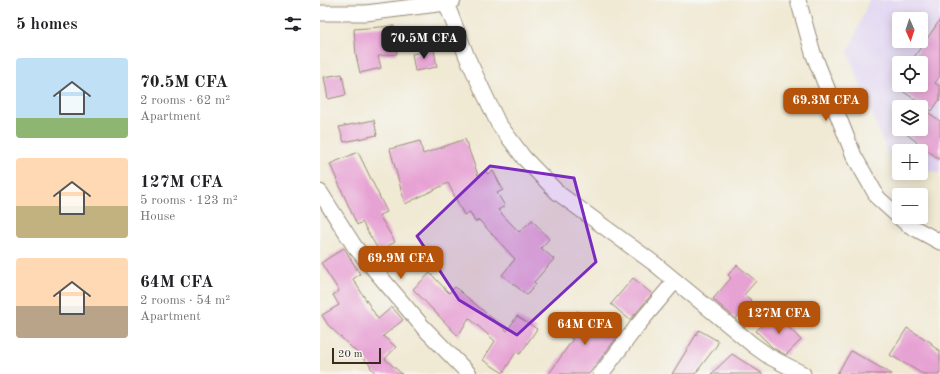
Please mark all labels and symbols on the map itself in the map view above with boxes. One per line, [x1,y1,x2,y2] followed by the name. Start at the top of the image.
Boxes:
[892,12,928,48] north arrow
[378,26,470,60] pin: 70.5M CFA
[780,88,872,122] pin: 69.3M CFA
[355,246,447,280] pin: 69.9M CFA
[738,301,820,335] pin: 127M CFA
[548,312,622,346] pin: 64M CFA
[332,346,381,365] scale bar

